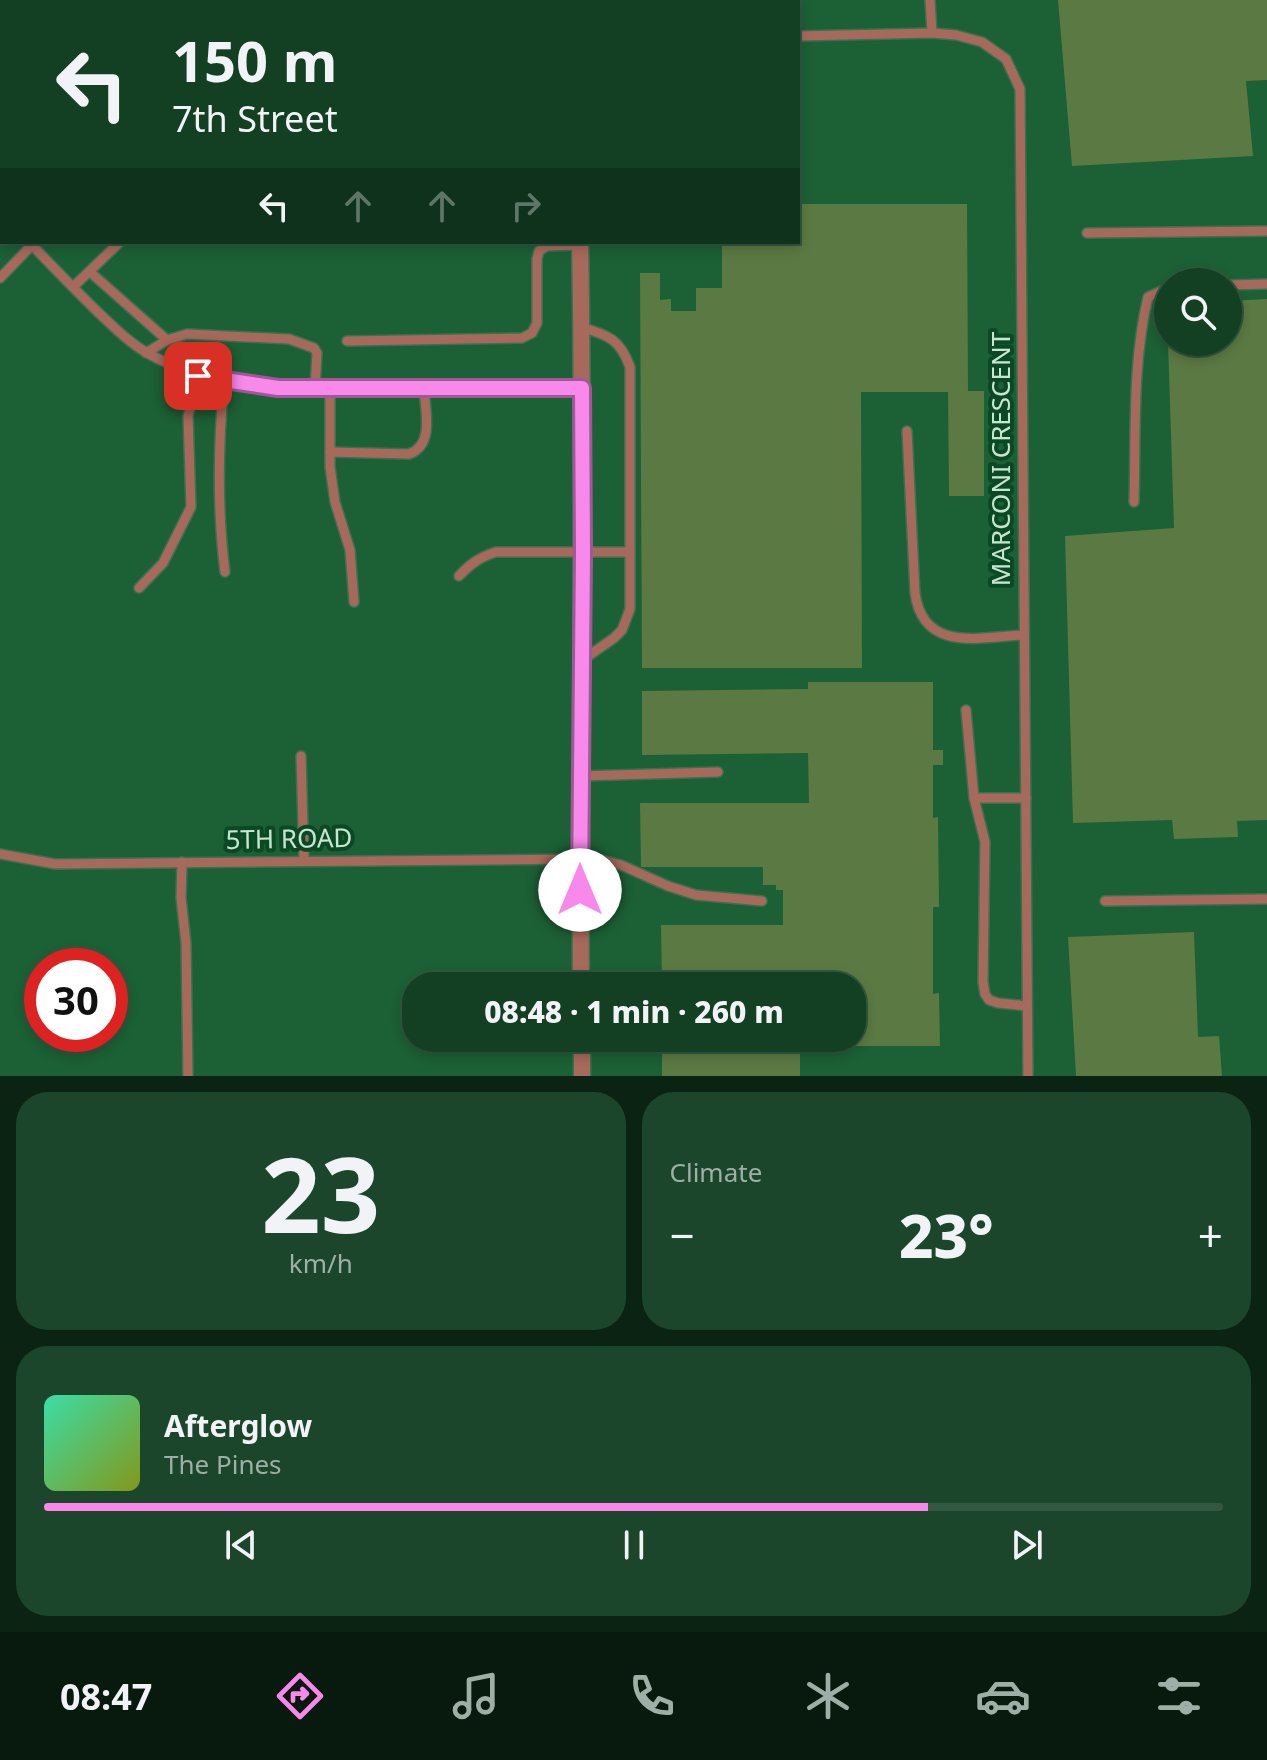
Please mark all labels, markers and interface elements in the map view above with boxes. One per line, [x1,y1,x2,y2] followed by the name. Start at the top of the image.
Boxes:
[172,22,337,98] text: 150 m
[40,32,144,136] icon: left
[172,94,338,143] text: 7th Street
[252,184,296,228] icon: left
[336,184,380,228] icon: ahead
[420,184,464,228] icon: ahead
[504,184,548,228] icon: right
[1154,268,1242,356] map controls
[1154,268,1242,356] button: search
[982,331,1018,586] street label: MARCONI CRESCENT
[164,342,232,410] pin
[176,354,220,398] icon: arrive
[225,819,353,857] street label: 5TH ROAD
[538,848,622,932] position arrow
[24,948,128,1052] speed limit sign: 30
[484,991,784,1032] text: 08:48 · 1 min · 260 m
[261,1122,380,1263] text: 23
[670,1154,762,1190] text: Climate
[899,1194,994,1276] text: 23°
[670,1205,695,1265] text: −
[1198,1205,1223,1265] text: +
[289,1245,353,1281] text: km/h
[164,1405,312,1446] text: Afterglow
[164,1446,282,1482] text: The Pines
[219,1523,263,1567] icon: previous
[612,1523,656,1567] icon: pause
[1005,1523,1049,1567] icon: next
[272,1668,328,1724] icon: directions
[448,1668,504,1724] icon: music
[624,1668,680,1724] icon: phone
[800,1668,856,1724] icon: climate
[975,1668,1031,1724] icon: car
[1151,1668,1207,1724] icon: filters
[60,1672,152,1721] text: 08:47

